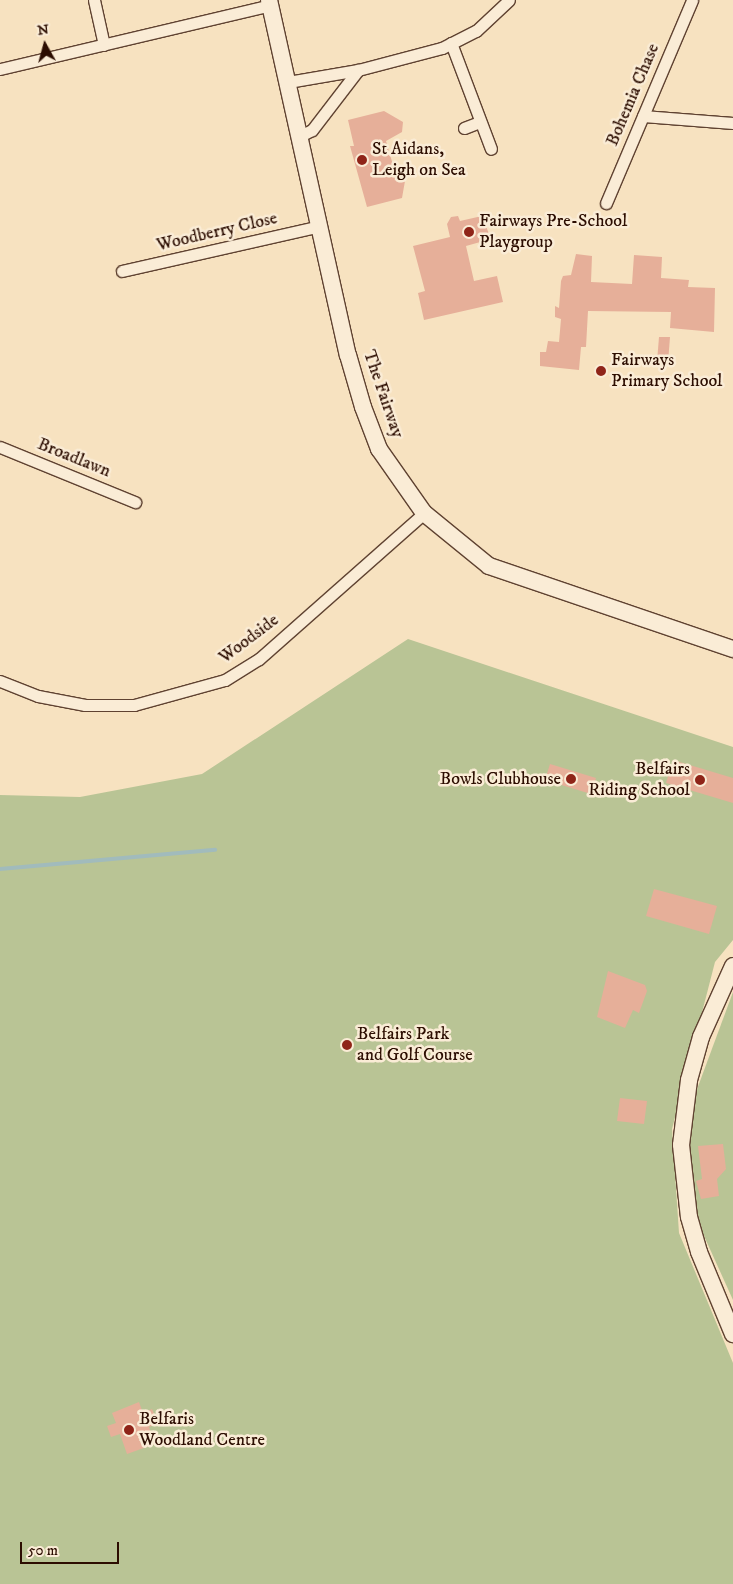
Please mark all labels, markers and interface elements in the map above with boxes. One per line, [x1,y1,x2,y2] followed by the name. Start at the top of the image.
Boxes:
[20,20,70,70] north arrow
[36,20,50,40] text: N
[602,41,664,149] street label: Bohemia Chase
[372,139,466,182] place label: St Aidans, Leigh on Sea
[356,154,368,166] marker: St Aidans, Leigh on Sea
[154,208,280,256] street label: Woodberry Close
[479,211,627,253] place label: Fairways Pre-School Playgroup
[463,226,475,238] marker: Fairways Pre-School Playgroup
[358,347,408,441] street label: The Fairway
[611,350,722,392] place label: Fairways Primary School
[595,365,607,377] marker: Fairways Primary School
[34,434,114,482] street label: Broadlawn
[215,610,283,668] street label: Woodside
[588,759,690,802] place label: Belfairs Riding School
[440,768,561,790] place label: Bowls Clubhouse
[565,773,577,785] marker: Bowls Clubhouse
[694,774,706,786] marker: Belfairs Riding School
[357,1024,473,1066] place label: Belfairs Park and Golf Course
[341,1039,353,1051] marker: Belfairs Park and Golf Course
[139,1409,265,1452] place label: Belfaris Woodland Centre
[123,1424,135,1436] marker: Belfaris Woodland Centre
[22,1532,121,1564] scale bar
[28,1541,58,1560] text: 50 m

